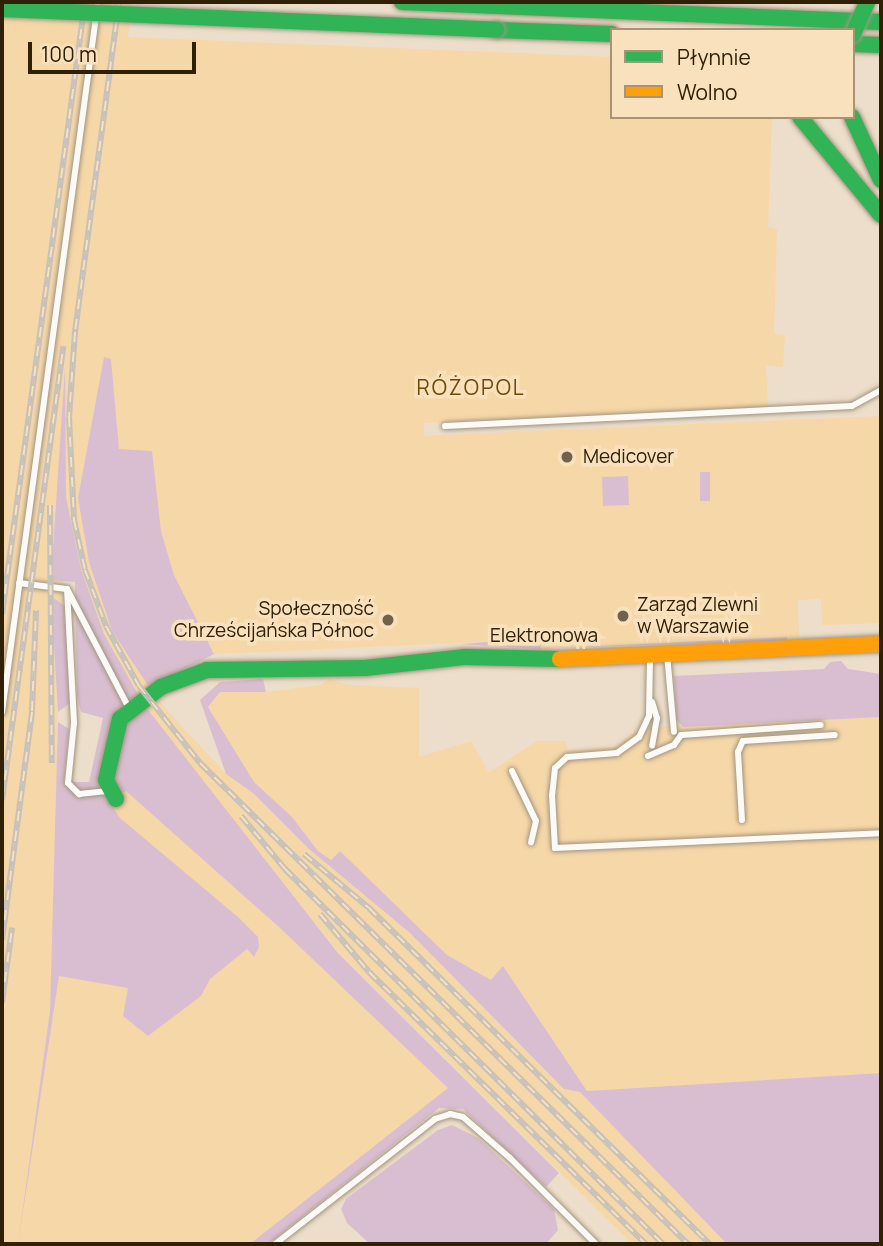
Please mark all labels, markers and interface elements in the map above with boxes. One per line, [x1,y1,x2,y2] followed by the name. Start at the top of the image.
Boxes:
[32,28,200,72] scale bar
[610,28,855,119] legend
[41,40,97,68] text: 100 m
[677,43,751,71] text: Płynnie
[677,78,738,106] text: Wolno
[417,374,525,400] district label: RÓŻOPOL
[583,446,674,468] place label: Medicover
[557,447,577,467] marker: Medicover
[637,594,758,638] place label: Zarząd Zlewni w Warszawie
[174,598,374,642] place label: Społeczność Chrześcijańska Północ
[615,608,631,624] marker: Zarząd Zlewni w Warszawie
[380,612,396,628] marker: Społeczność Chrześcijańska Północ
[490,625,598,647] street label: Elektronowa

